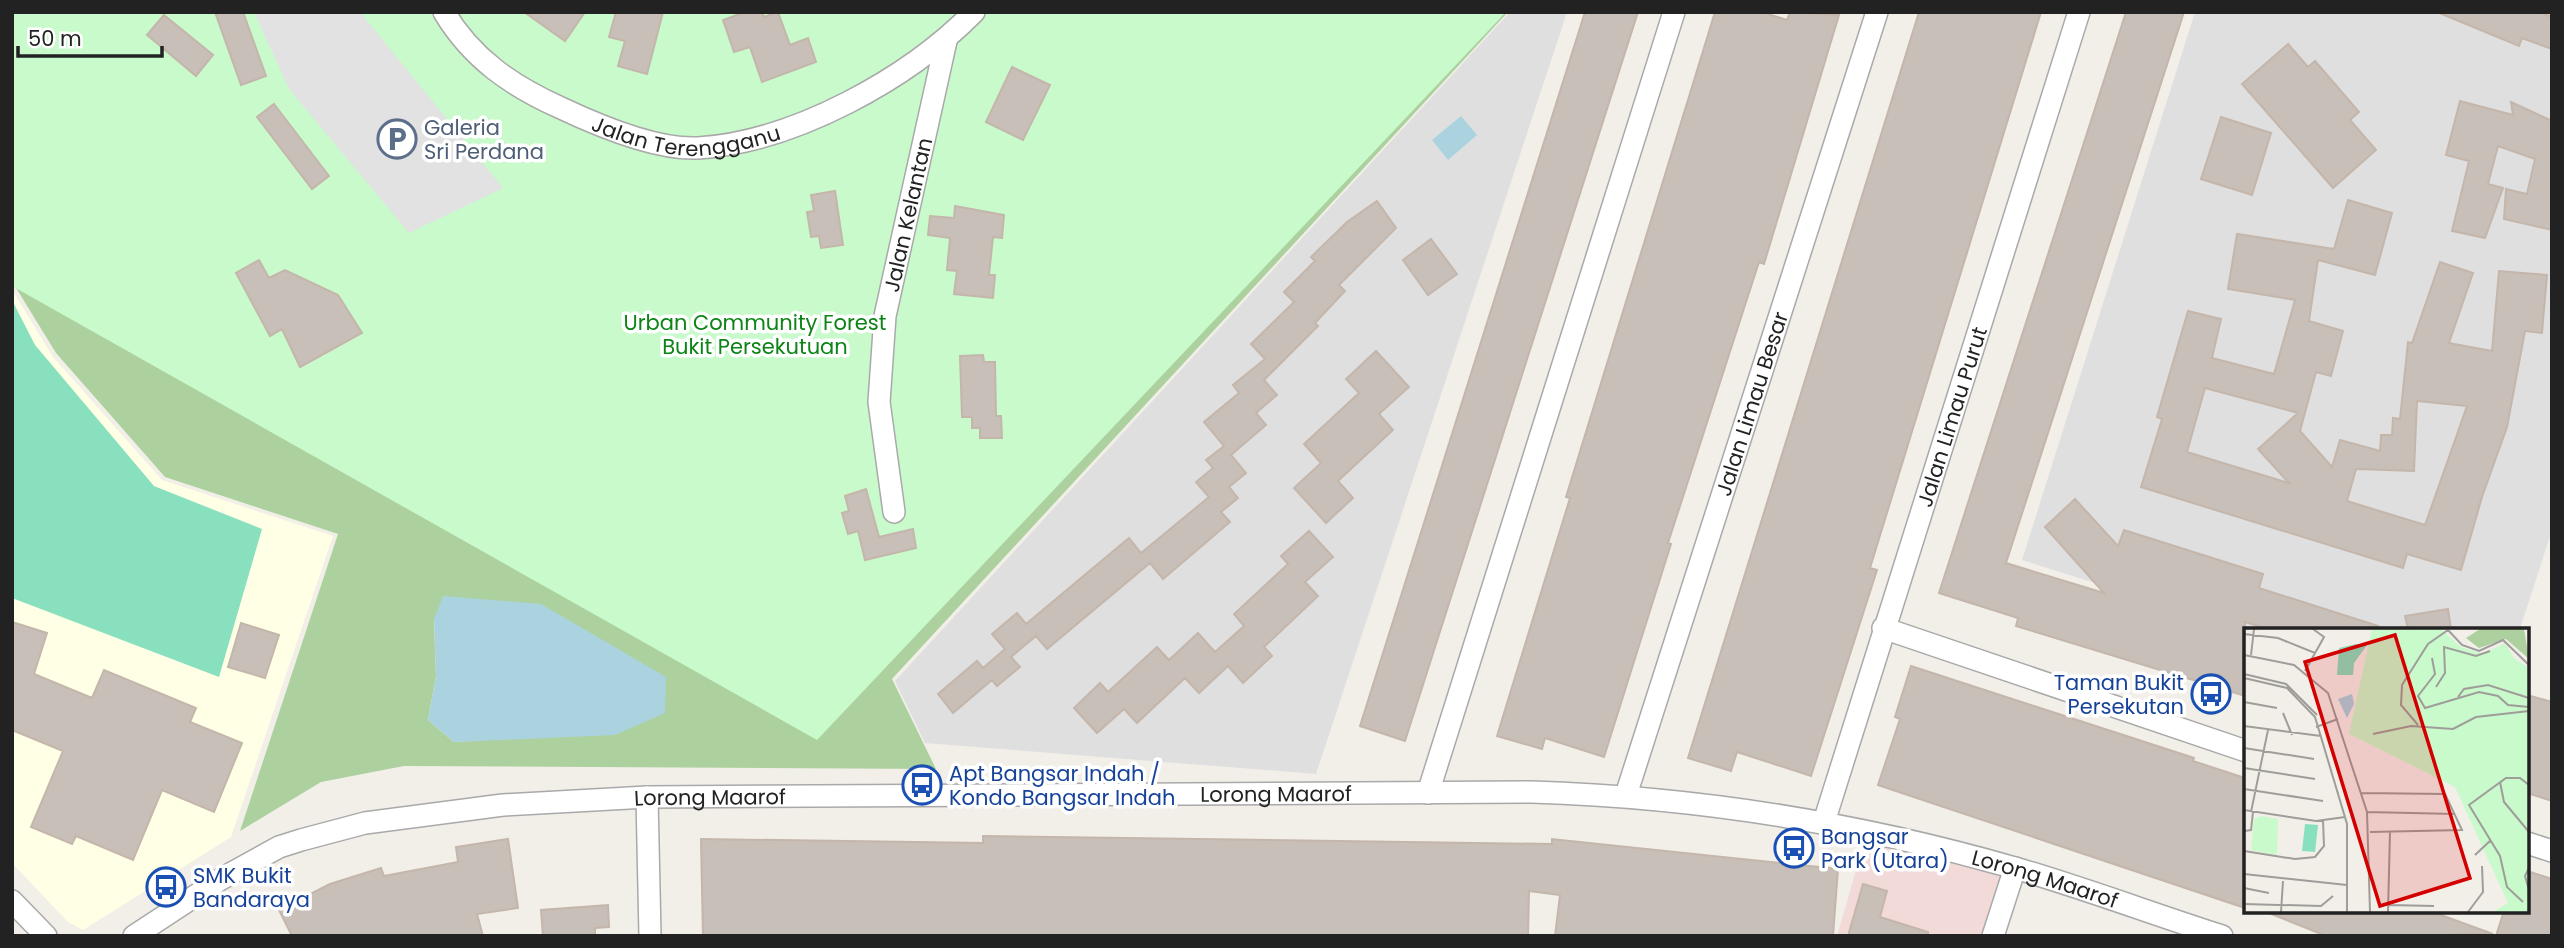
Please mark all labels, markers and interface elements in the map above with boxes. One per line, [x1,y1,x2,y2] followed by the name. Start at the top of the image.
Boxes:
[18,14,161,58] scale bar
[28,24,82,53] text: 50 m
[588,109,784,163] street label: Jalan Terengganu
[424,113,544,166] place label: Galeria Sri Perdana
[376,118,418,160] parking icon: Galeria Sri Perdana
[876,135,939,295] street label: Jalan Kelantan
[624,308,886,361] park label: Urban Community Forest Bukit Persekutuan
[1708,308,1795,499] street label: Jalan Limau Besar
[1910,323,1994,510] street label: Jalan Limau Purut
[2244,628,2529,913] inset map
[2054,668,2184,721] place label: Taman Bukit Persekutan
[2190,673,2232,715] bus stop icon: Taman Bukit Persekutan
[949,759,1175,812] place label: Apt Bangsar Indah / Kondo Bangsar Indah
[901,764,943,806] bus stop icon: Apt Bangsar Indah / Kondo Bangsar Indah
[1200,779,1352,808] street label: Lorong Maarof
[633,782,786,812] street label: Lorong Maarof
[1821,822,1949,875] place label: Bangsar Park (Utara)
[1773,827,1815,869] bus stop icon: Bangsar Park (Utara)
[1969,842,2122,915] street label: Lorong Maarof
[193,861,310,914] place label: SMK Bukit Bandaraya
[145,866,187,908] bus stop icon: SMK Bukit Bandaraya

